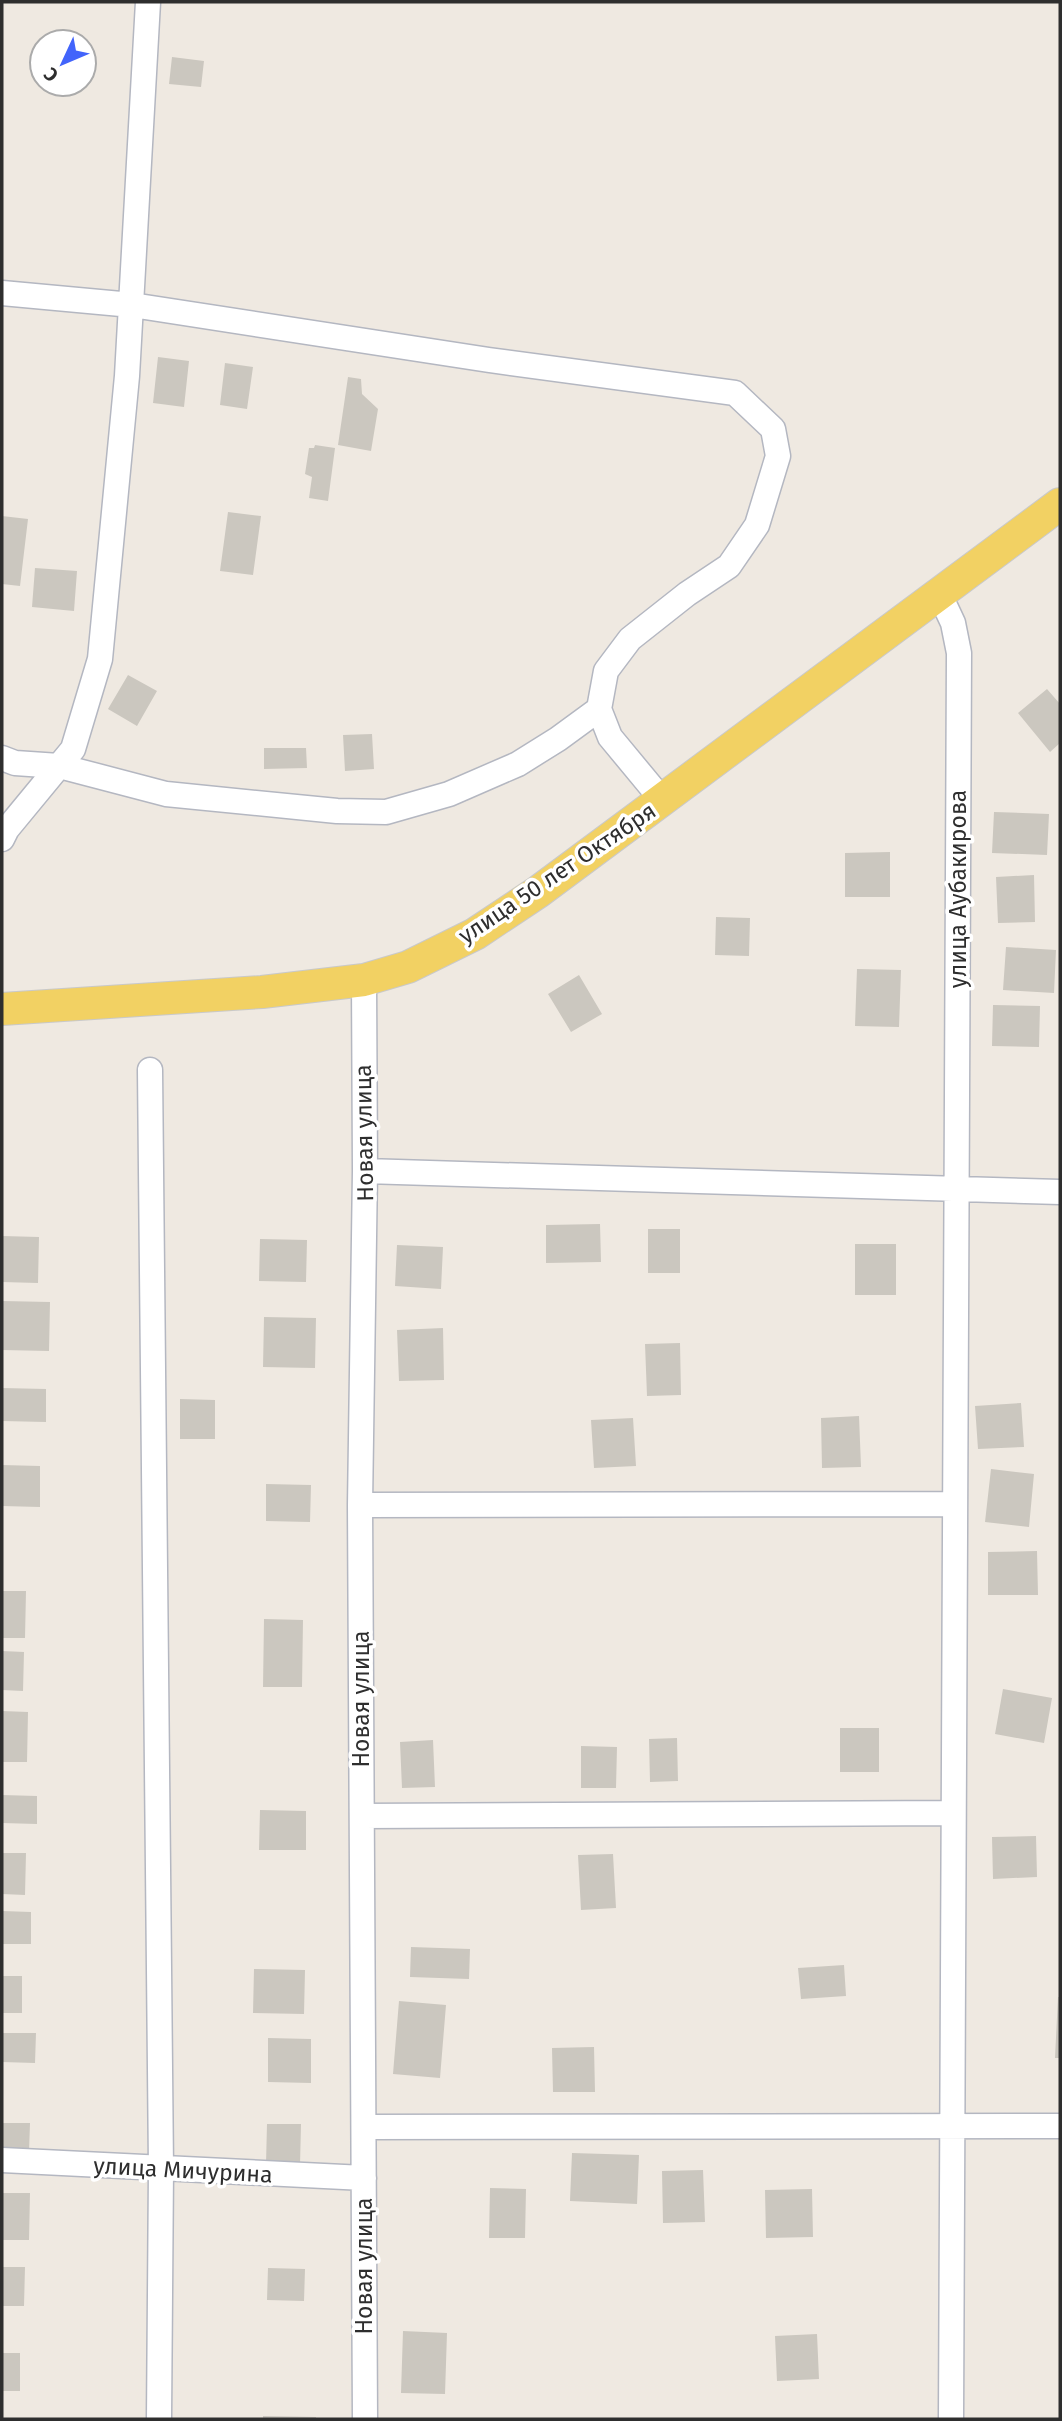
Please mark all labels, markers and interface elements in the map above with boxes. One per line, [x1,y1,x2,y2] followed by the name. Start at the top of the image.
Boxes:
[28,28,98,98] north arrow
[39,62,63,86] text: С
[944,790,972,988] street label: улица Аубакирова
[453,796,661,950] street label: улица 50 лет Октября
[349,1064,379,1202] street label: Новая улица
[347,1630,375,1768] street label: Новая улица
[93,2151,273,2189] street label: улица Мичурина
[350,2197,378,2335] street label: Новая улица

